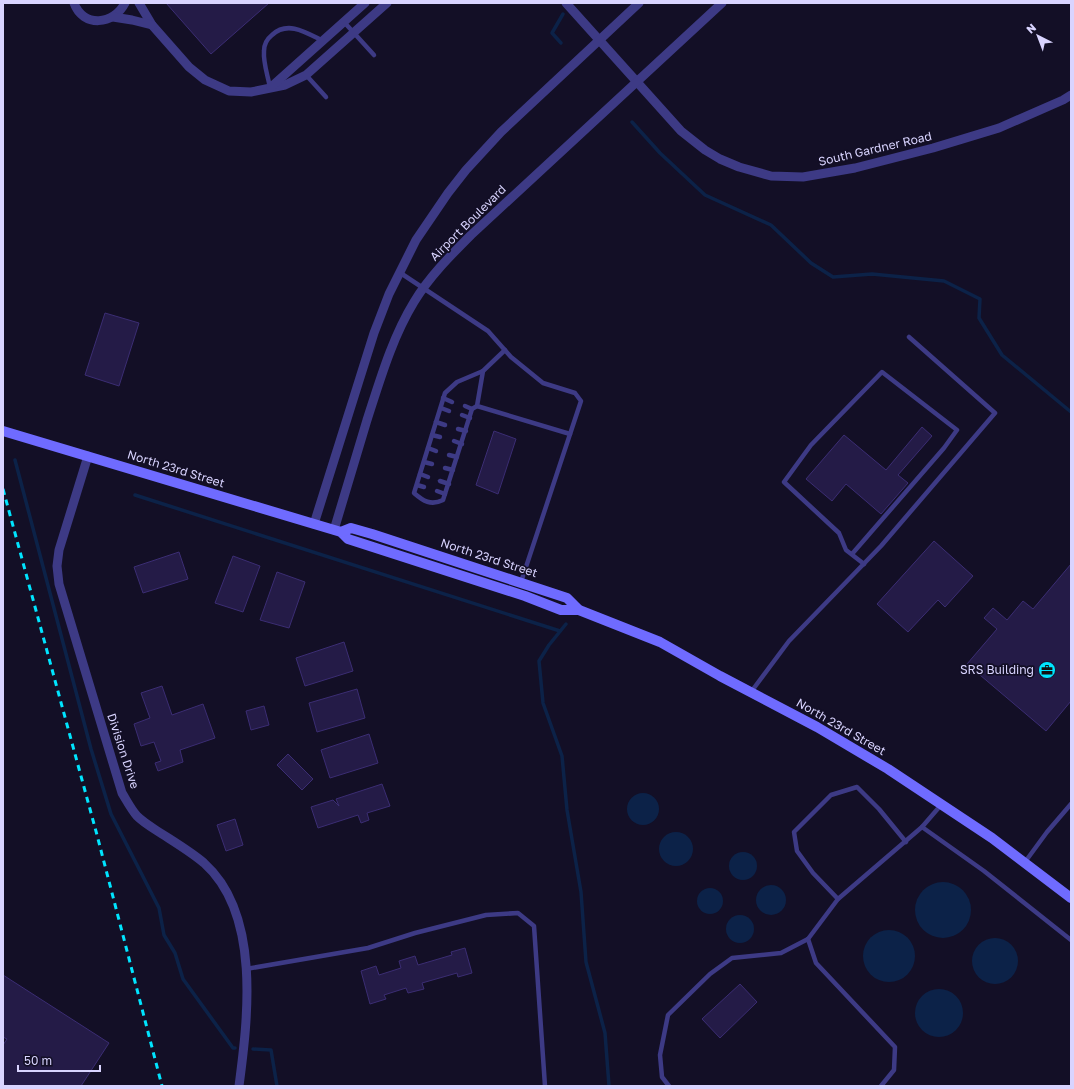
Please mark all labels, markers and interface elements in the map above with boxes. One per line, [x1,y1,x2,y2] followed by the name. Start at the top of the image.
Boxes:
[1018,16,1058,56] north arrow
[1024,21,1038,36] text: N
[817,128,933,169] street label: South Gardner Road
[427,182,509,264] street label: Airport Boulevard
[126,447,227,490] street label: North 23rd Street
[439,535,540,580] street label: North 23rd Street
[1037,660,1057,680] office icon: SRS Building
[960,662,1034,677] place label: SRS Building
[794,695,889,758] street label: North 23rd Street
[104,711,143,790] street label: Division Drive
[18,1047,100,1073] scale bar
[24,1053,52,1068] text: 50 m

